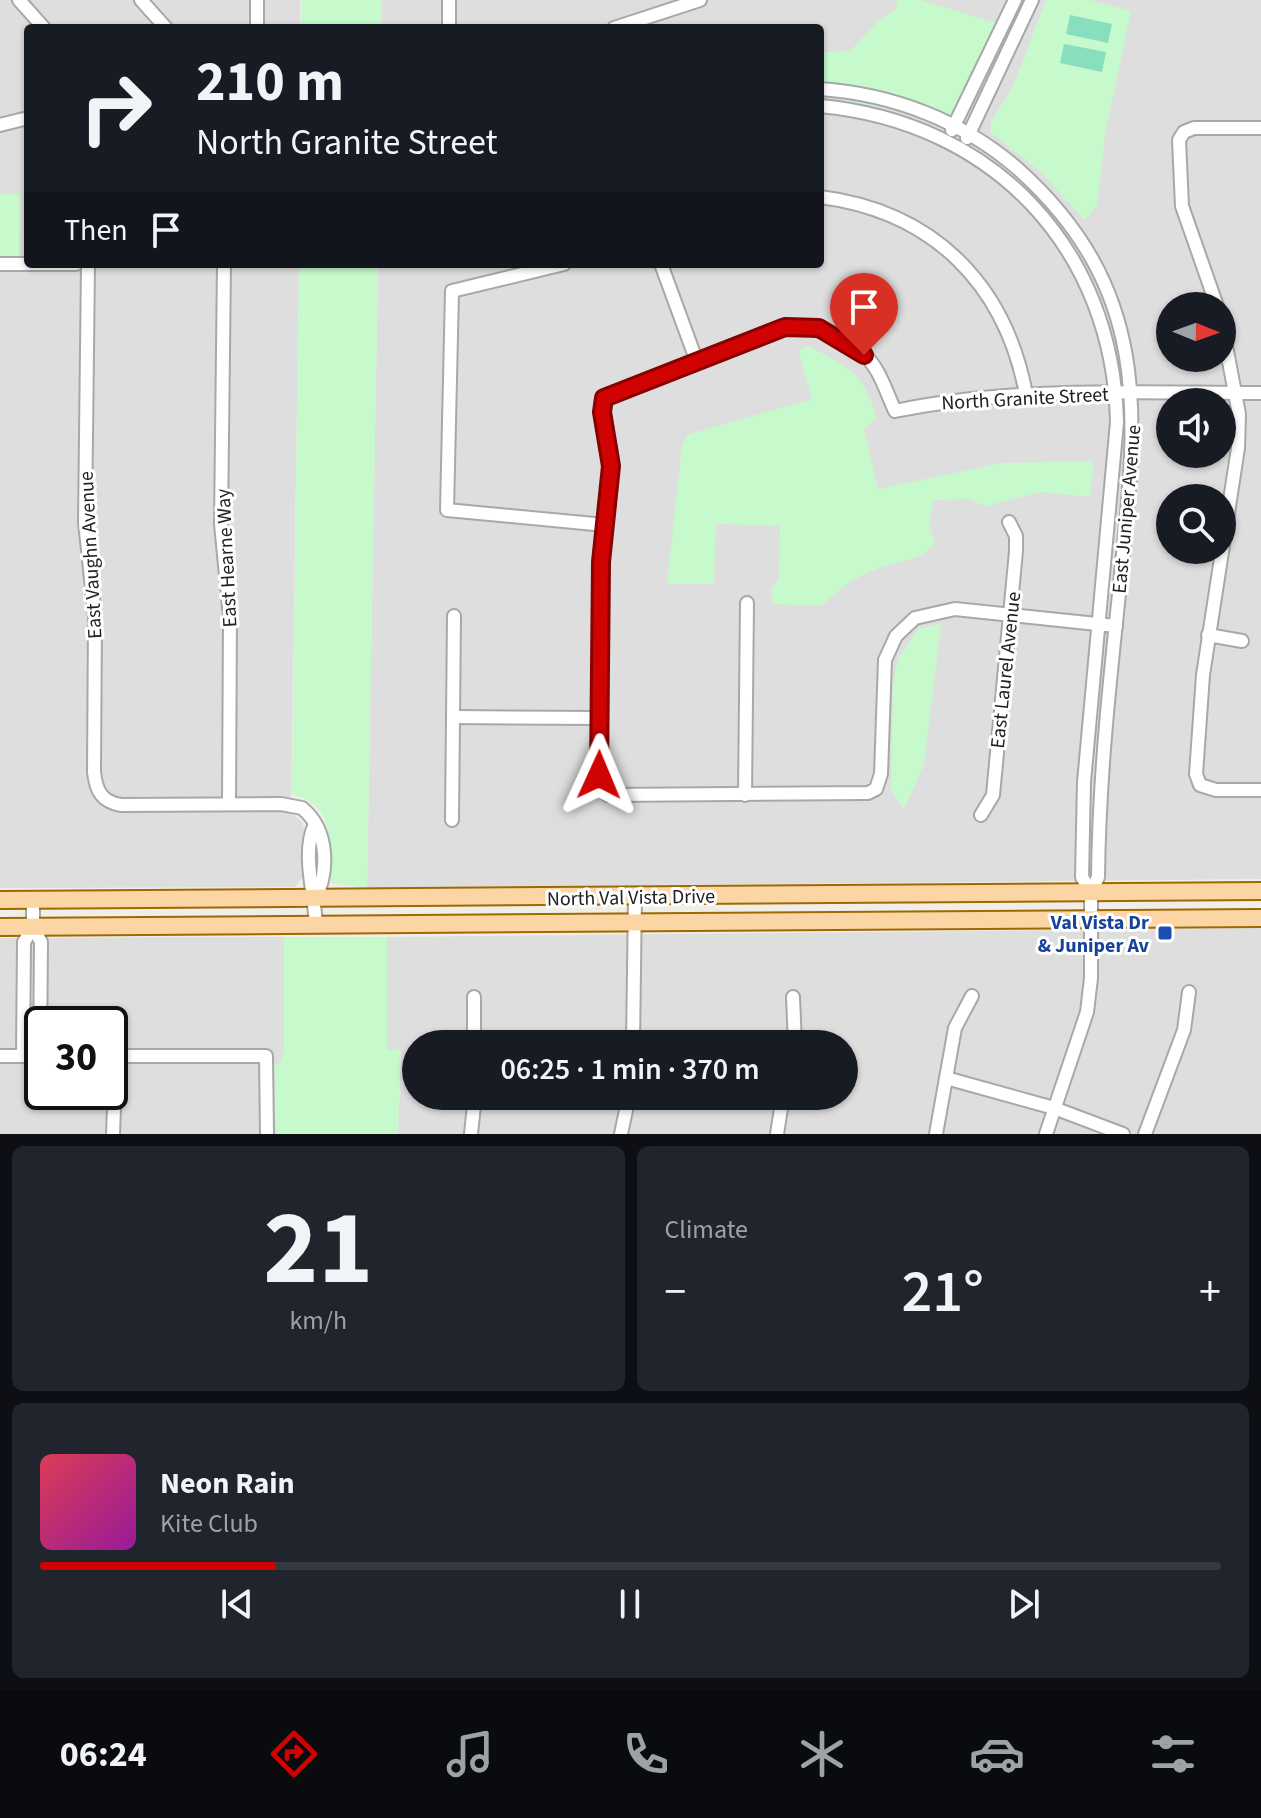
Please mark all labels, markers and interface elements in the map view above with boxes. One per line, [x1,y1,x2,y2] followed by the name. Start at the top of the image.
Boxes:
[196,43,344,122] text: 210 m
[64,56,168,160] icon: right
[196,117,498,168] text: North Granite Street
[144,208,188,252] icon: arrive
[64,209,128,252] text: Then
[830,273,898,355] pin
[842,285,886,329] icon: arrive
[1156,292,1236,372] north arrow
[1156,292,1236,564] map controls
[941,381,1110,417] street label: North Granite Street
[1156,388,1236,468] button: sound
[1106,423,1148,595] street label: East Juniper Avenue
[73,470,109,639] street label: East Vaughn Avenue
[1156,484,1236,564] button: search
[209,487,245,628] street label: East Hearne Way
[984,590,1028,750] street label: East Laurel Avenue
[557,733,641,817] position arrow
[547,883,716,913] street label: North Val Vista Drive
[1038,909,1150,960] place label: Val Vista Dr & Juniper Av
[1156,924,1174,942] marker: Val Vista Dr & Juniper Av
[24,1006,128,1110] speed limit sign: 30
[500,1048,760,1091] text: 06:25 · 1 min · 370 m
[263,1176,373,1324] text: 21
[665,1211,748,1248] text: Climate
[902,1250,984,1335] text: 21°
[665,1261,686,1324] text: −
[1199,1261,1221,1324] text: +
[289,1302,347,1339] text: km/h
[160,1462,295,1505] text: Neon Rain
[160,1505,258,1542] text: Kite Club
[215,1582,259,1626] icon: previous
[608,1582,652,1626] icon: pause
[1002,1582,1046,1626] icon: next
[266,1726,322,1782] icon: directions
[442,1726,498,1782] icon: music
[618,1726,674,1782] icon: phone
[794,1726,850,1782] icon: climate
[969,1726,1025,1782] icon: car
[1145,1726,1201,1782] icon: filters
[60,1729,147,1780] text: 06:24

